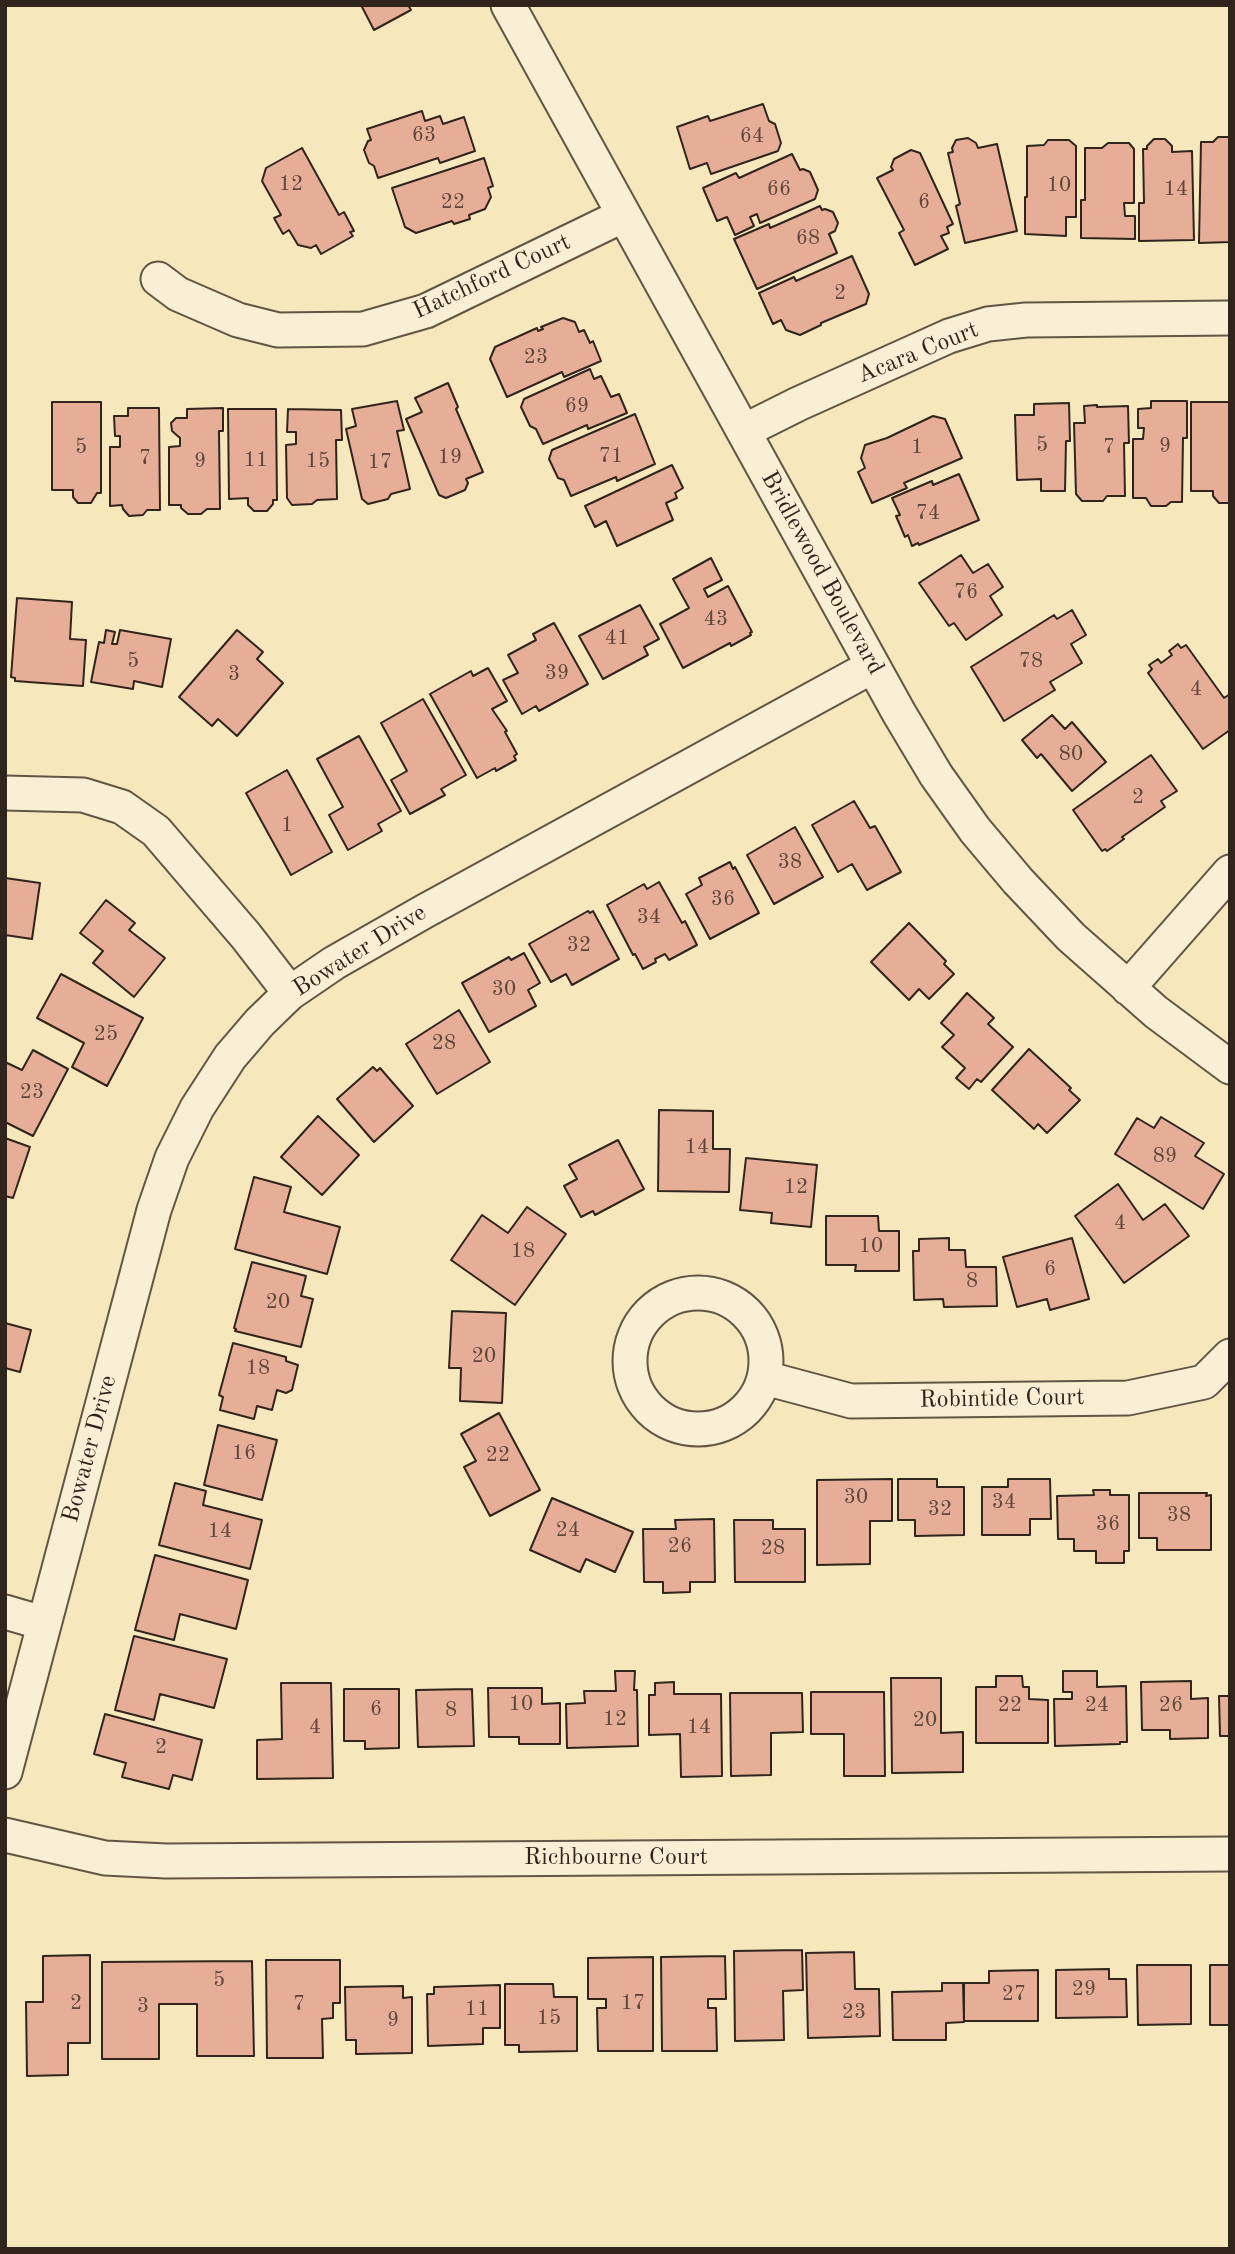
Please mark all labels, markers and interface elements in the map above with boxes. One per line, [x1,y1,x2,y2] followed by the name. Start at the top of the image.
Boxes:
[412,122,436,148] house number: 63
[740,123,764,149] house number: 64
[279,171,303,197] house number: 12
[1047,172,1071,198] house number: 10
[767,176,791,202] house number: 66
[1164,176,1188,202] house number: 14
[441,189,465,215] house number: 22
[918,189,930,215] house number: 6
[796,225,820,251] house number: 68
[409,228,575,326] street label: Hatchford Court
[834,280,846,306] house number: 2
[853,316,983,390] street label: Acara Court
[524,344,548,370] house number: 23
[565,393,589,419] house number: 69
[1036,432,1048,458] house number: 5
[1159,433,1171,459] house number: 9
[75,434,87,460] house number: 5
[911,434,923,460] house number: 1
[1103,434,1115,460] house number: 7
[599,443,623,469] house number: 71
[438,444,462,470] house number: 19
[139,445,151,471] house number: 7
[244,447,268,473] house number: 11
[194,448,206,474] house number: 9
[306,448,330,474] house number: 15
[368,449,392,475] house number: 17
[754,466,890,680] street label: Bridlewood Boulevard
[916,500,940,526] house number: 74
[954,579,978,605] house number: 76
[704,606,728,632] house number: 43
[605,625,629,651] house number: 41
[127,648,139,674] house number: 5
[1019,648,1043,674] house number: 78
[545,660,569,686] house number: 39
[228,661,240,687] house number: 3
[1190,676,1202,702] house number: 4
[1059,741,1083,767] house number: 80
[1132,784,1144,810] house number: 2
[281,812,293,838] house number: 1
[778,849,802,875] house number: 38
[711,886,735,912] house number: 36
[288,899,432,1003] street label: Bowater Drive
[637,904,661,930] house number: 34
[567,932,591,958] house number: 32
[492,976,516,1002] house number: 30
[94,1021,118,1047] house number: 25
[432,1030,456,1056] house number: 28
[20,1079,44,1105] house number: 23
[685,1134,709,1160] house number: 14
[1153,1143,1177,1169] house number: 89
[784,1174,808,1200] house number: 12
[1114,1210,1126,1236] house number: 4
[859,1233,883,1259] house number: 10
[511,1238,535,1264] house number: 18
[1044,1256,1056,1282] house number: 6
[966,1268,978,1294] house number: 8
[266,1289,290,1315] house number: 20
[472,1343,496,1369] house number: 20
[246,1355,270,1381] house number: 18
[56,1372,124,1526] street label: Bowater Drive
[919,1383,1085,1415] street label: Robintide Court
[232,1440,256,1466] house number: 16
[486,1442,510,1468] house number: 22
[844,1484,868,1510] house number: 30
[992,1489,1016,1515] house number: 34
[928,1496,952,1522] house number: 32
[1167,1502,1191,1528] house number: 38
[1096,1511,1120,1537] house number: 36
[556,1517,580,1543] house number: 24
[208,1518,232,1544] house number: 14
[668,1533,692,1559] house number: 26
[761,1535,785,1561] house number: 28
[509,1691,533,1717] house number: 10
[998,1692,1022,1718] house number: 22
[1085,1692,1109,1718] house number: 24
[1159,1692,1183,1718] house number: 26
[370,1696,382,1722] house number: 6
[445,1697,457,1723] house number: 8
[603,1706,627,1732] house number: 12
[913,1707,937,1733] house number: 20
[309,1714,321,1740] house number: 4
[687,1714,711,1740] house number: 14
[155,1734,167,1760] house number: 2
[524,1844,708,1872] street label: Richbourne Court
[213,1967,225,1993] house number: 5
[1072,1976,1096,2002] house number: 29
[1002,1981,1026,2007] house number: 27
[70,1990,82,2016] house number: 2
[621,1990,645,2016] house number: 17
[293,1991,305,2017] house number: 7
[137,1993,149,2019] house number: 3
[465,1996,489,2022] house number: 11
[842,1999,866,2025] house number: 23
[537,2005,561,2031] house number: 15
[387,2007,399,2033] house number: 9

